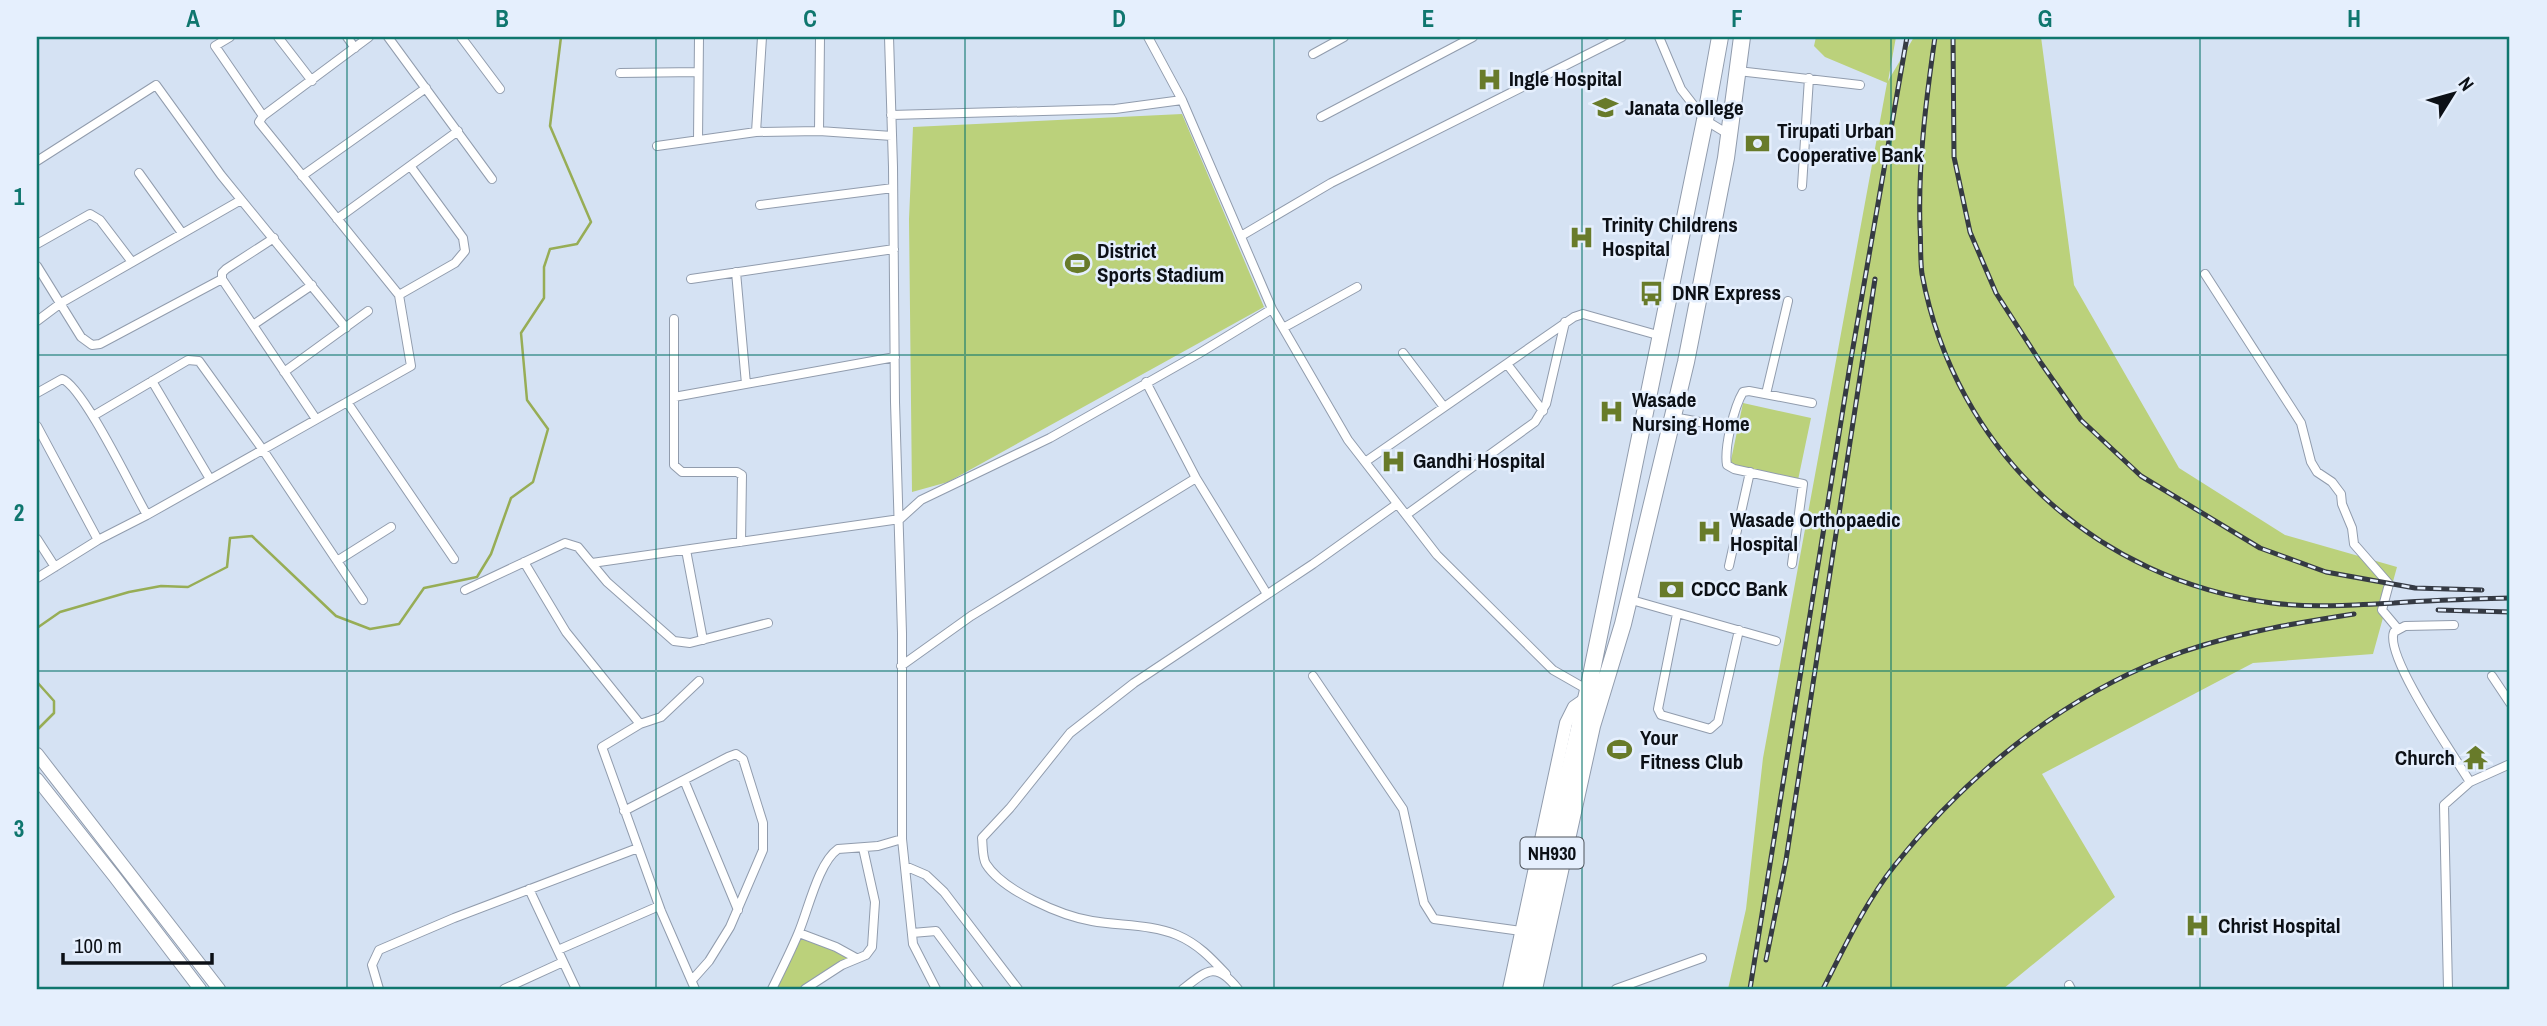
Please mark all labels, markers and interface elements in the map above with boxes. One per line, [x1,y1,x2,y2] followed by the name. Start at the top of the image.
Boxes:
[186,3,200,34] text: A
[495,3,509,34] text: B
[803,3,817,34] text: C
[1112,3,1126,34] text: D
[1422,3,1434,34] text: E
[1731,3,1743,34] text: F
[2038,3,2052,34] text: G
[2347,3,2361,34] text: H
[2418,60,2488,130] north arrow
[1509,64,1622,93] place label: Ingle Hospital
[1475,65,1503,93] hospital icon: Ingle Hospital
[2453,71,2480,96] text: N
[1625,93,1744,122] place label: Janata college
[1591,94,1619,122] school or university icon: Janata college
[1777,116,1924,169] place label: Tirupati Urban Cooperative Bank
[1743,129,1771,157] bank icon: Tirupati Urban Cooperative Bank
[14,181,25,212] text: 1
[1602,210,1738,263] place label: Trinity Childrens Hospital
[1568,223,1596,251] hospital icon: Trinity Childrens Hospital
[1097,236,1224,289] place label: District Sports Stadium
[1063,249,1091,277] sports icon: District Sports Stadium
[1672,278,1781,307] place label: DNR Express
[1638,279,1666,307] bus stop icon: DNR Express
[1632,385,1750,438] place label: Wasade Nursing Home
[1598,398,1626,426] hospital icon: Wasade Nursing Home
[1413,446,1545,475] place label: Gandhi Hospital
[1379,447,1407,475] hospital icon: Gandhi Hospital
[14,497,24,528] text: 2
[1730,505,1901,558] place label: Wasade Orthopaedic Hospital
[1696,518,1724,546] hospital icon: Wasade Orthopaedic Hospital
[1691,574,1788,603] place label: CDCC Bank
[1657,575,1685,603] bank icon: CDCC Bank
[1640,723,1743,776] place label: Your Fitness Club
[1606,736,1634,764] sports icon: Your Fitness Club
[2395,743,2455,772] place label: Church
[2461,744,2489,772] temple icon: Church
[14,813,24,844] text: 3
[1520,838,1584,868] road number: NH930
[2218,911,2340,940] place label: Christ Hospital
[2184,912,2212,940] hospital icon: Christ Hospital
[63,921,212,965] scale bar
[74,931,122,960] text: 100 m

